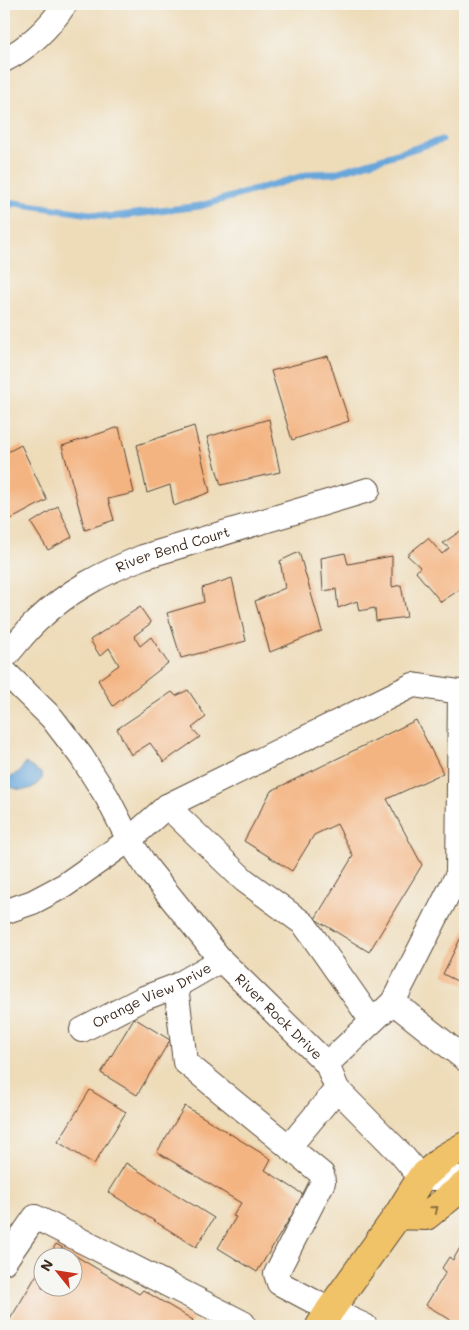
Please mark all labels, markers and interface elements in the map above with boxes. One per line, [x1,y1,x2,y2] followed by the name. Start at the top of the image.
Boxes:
[113,522,232,576] street label: River Bend Court
[89,958,214,1032] street label: Orange View Drive
[231,969,327,1063] street label: River Rock Drive
[429,1206,438,1215] one-way arrow
[32,1248,82,1298] north arrow
[35,1256,57,1275] text: N

